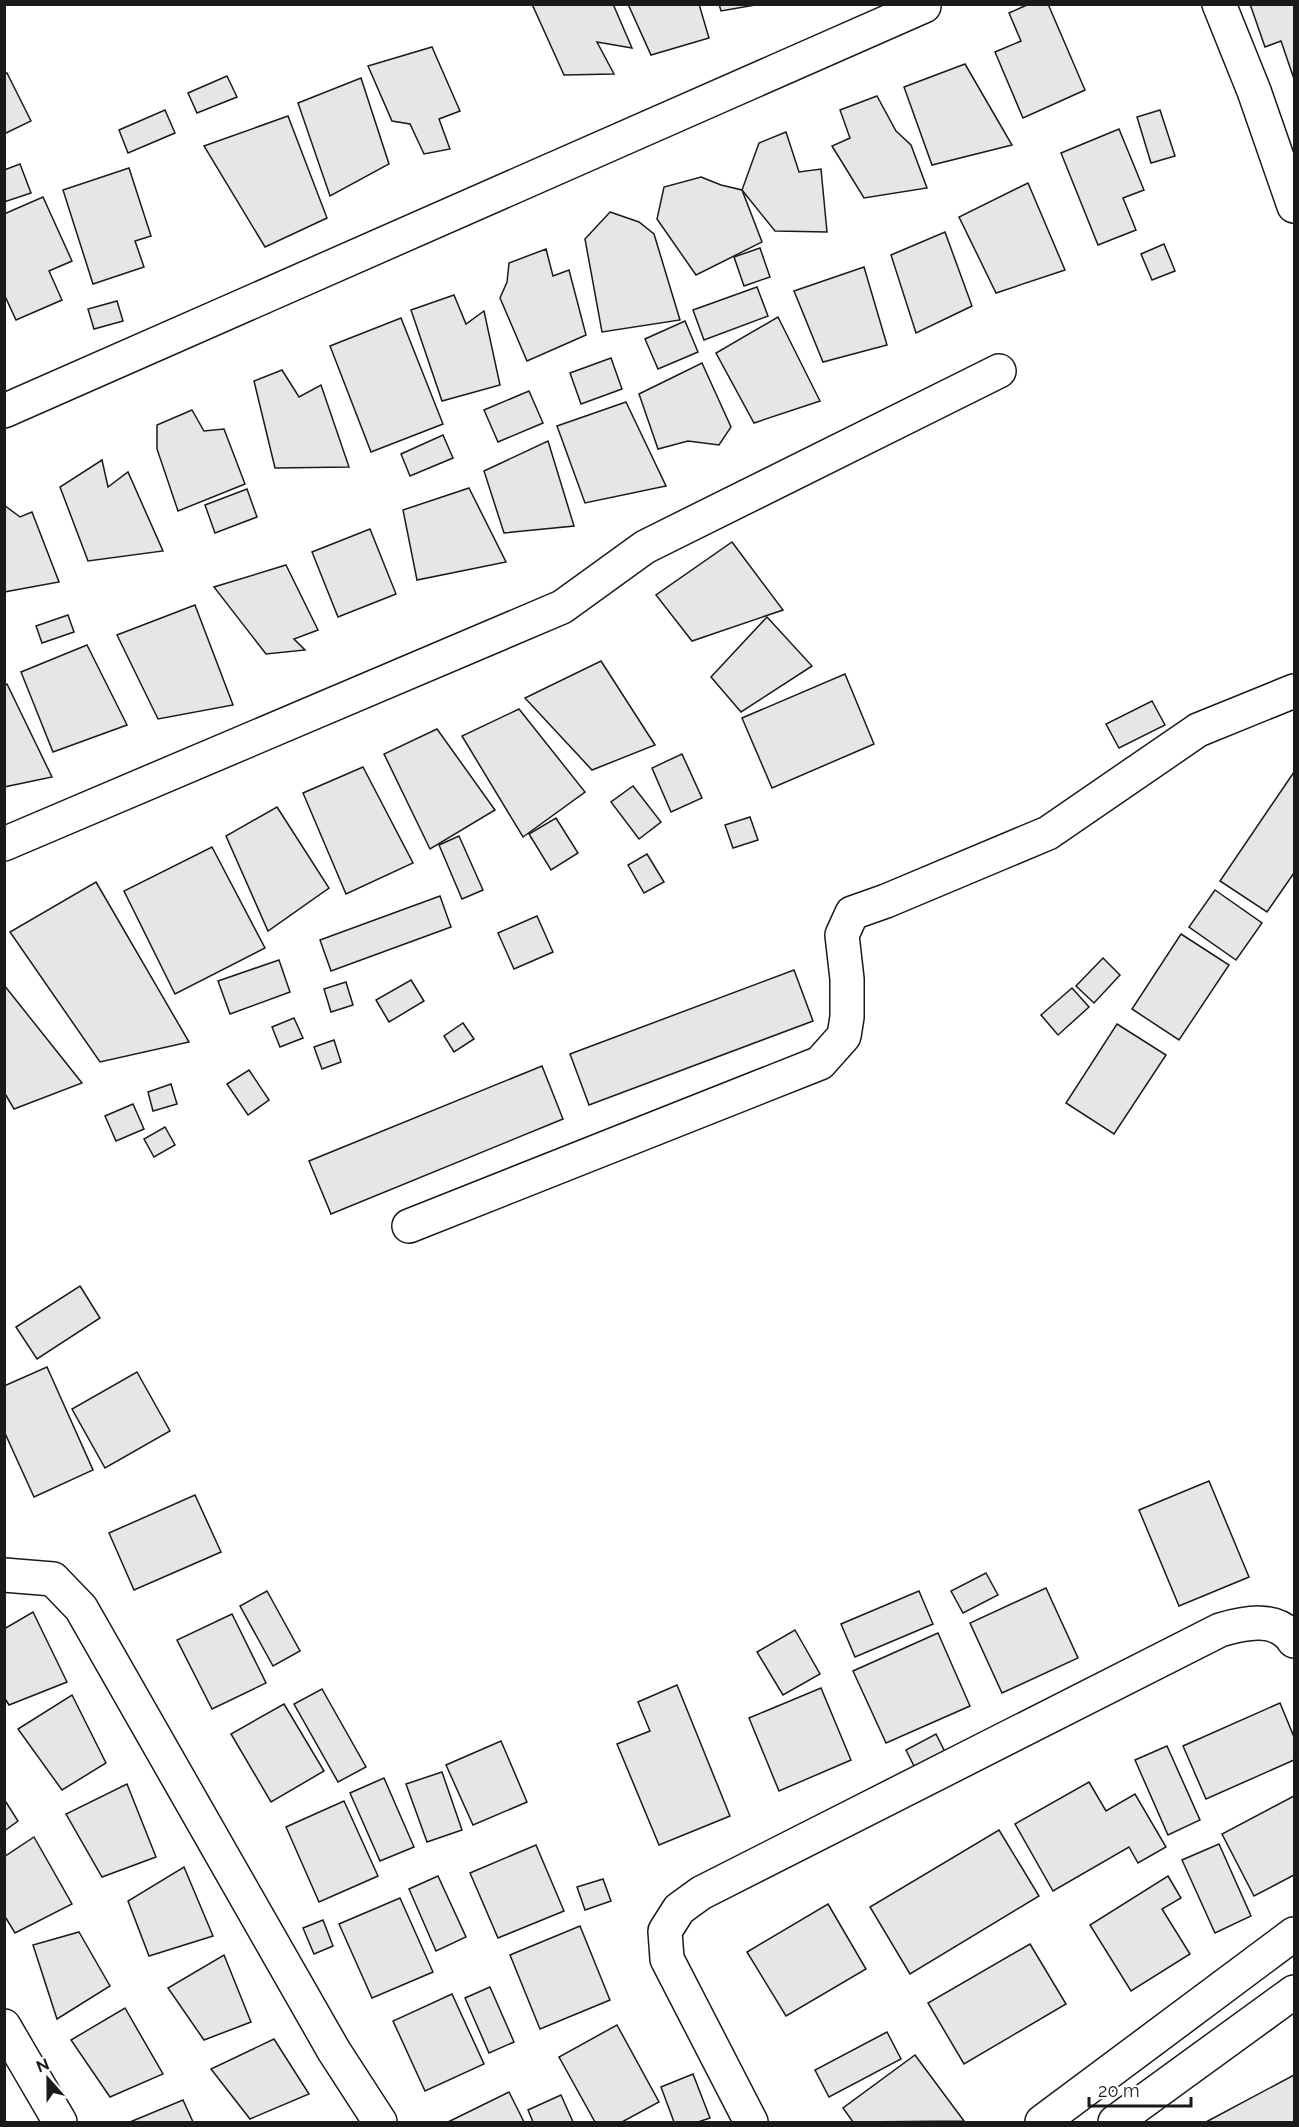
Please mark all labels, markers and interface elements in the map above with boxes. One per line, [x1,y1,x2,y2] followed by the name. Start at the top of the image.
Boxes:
[18,2049,78,2109] north arrow
[34,2054,52,2077] text: N
[1089,2070,1191,2108] scale bar
[1098,2080,1140,2101] text: 20 m

